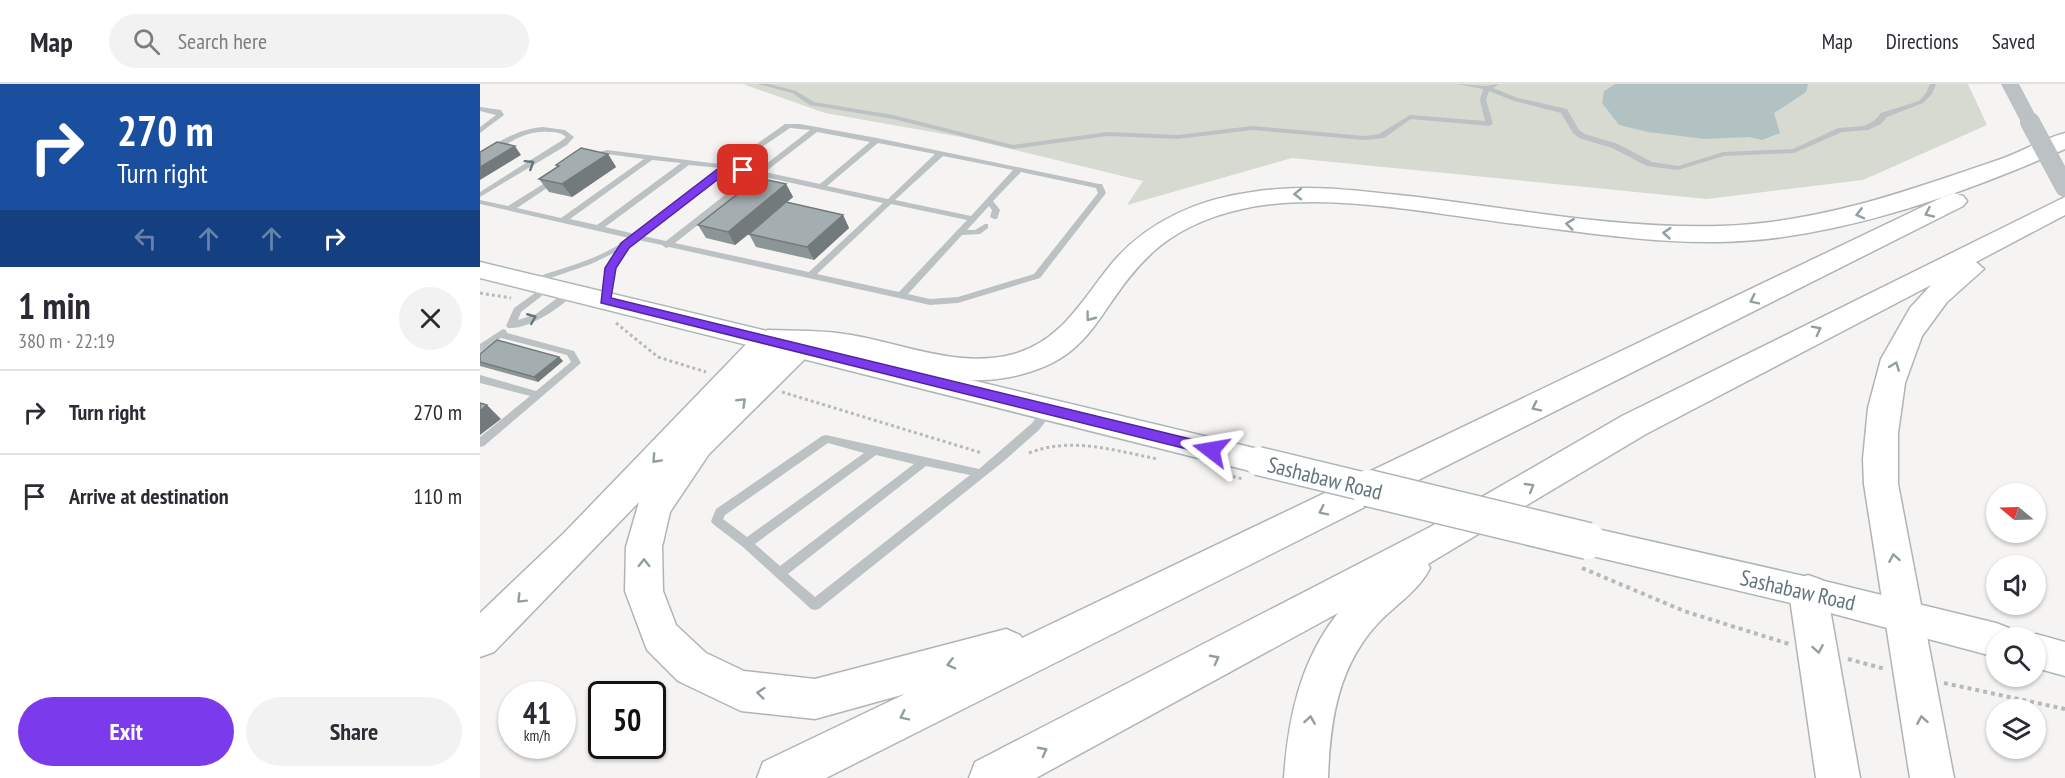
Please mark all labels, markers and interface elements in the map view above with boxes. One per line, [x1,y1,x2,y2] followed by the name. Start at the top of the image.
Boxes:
[109,14,529,68] search box
[30,23,73,60] text: Map
[130,25,163,58] icon: search
[178,27,267,55] text: Search here
[1822,28,1853,55] text: Map
[1886,28,1959,55] text: Directions
[1992,28,2035,55] text: Saved
[117,103,214,158] text: 270 m
[18,108,96,186] icon: right
[717,144,768,195] pin
[726,153,759,186] icon: arrive
[117,156,208,190] text: Turn right
[524,160,534,172] one-way arrow
[1294,188,1303,200] one-way arrow
[1855,206,1865,219] one-way arrow
[1924,206,1935,218] one-way arrow
[1565,218,1574,231] one-way arrow
[129,222,162,255] icon: left
[192,222,225,255] icon: ahead
[255,222,288,255] icon: ahead
[318,222,351,255] icon: right
[1662,227,1671,240] one-way arrow
[18,282,91,329] text: 1 min
[399,287,462,350] button: close
[1750,293,1761,305] one-way arrow
[1086,310,1097,321] one-way arrow
[525,313,536,325] one-way arrow
[1810,326,1821,337] one-way arrow
[18,328,115,354] text: 380 m · 22:19
[1888,362,1901,372] one-way arrow
[18,396,51,429] icon: right
[69,398,146,426] text: Turn right
[413,398,462,426] text: 270 m
[735,398,745,409] one-way arrow
[1531,400,1542,412] one-way arrow
[1179,418,1243,482] position arrow
[1265,450,1385,506] street label: Sashabaw Road
[652,452,663,462] one-way arrow
[18,480,51,513] icon: arrive
[69,482,229,510] text: Arrive at destination
[413,482,462,510] text: 110 m
[1524,483,1534,494] one-way arrow
[1986,483,2046,543] north arrow
[1986,483,2046,759] map controls
[1318,504,1329,515] one-way arrow
[1888,554,1901,564] one-way arrow
[1986,555,2046,615] button: sound
[638,559,650,568] one-way arrow
[1738,563,1858,617] street label: Sashabaw Road
[517,591,528,602] one-way arrow
[1986,627,2046,687] button: search
[1811,644,1824,654] one-way arrow
[1209,655,1219,666] one-way arrow
[947,656,957,669] one-way arrow
[588,681,666,759] speed limit sign: 50
[757,687,766,700] one-way arrow
[523,693,551,732] text: 41
[18,697,234,766] button: Exit
[246,697,462,766] button: Share
[1986,699,2046,759] button: layers
[900,709,911,720] one-way arrow
[1303,715,1316,725] one-way arrow
[1917,716,1929,725] one-way arrow
[524,726,550,745] text: km/h
[1037,747,1047,758] one-way arrow

